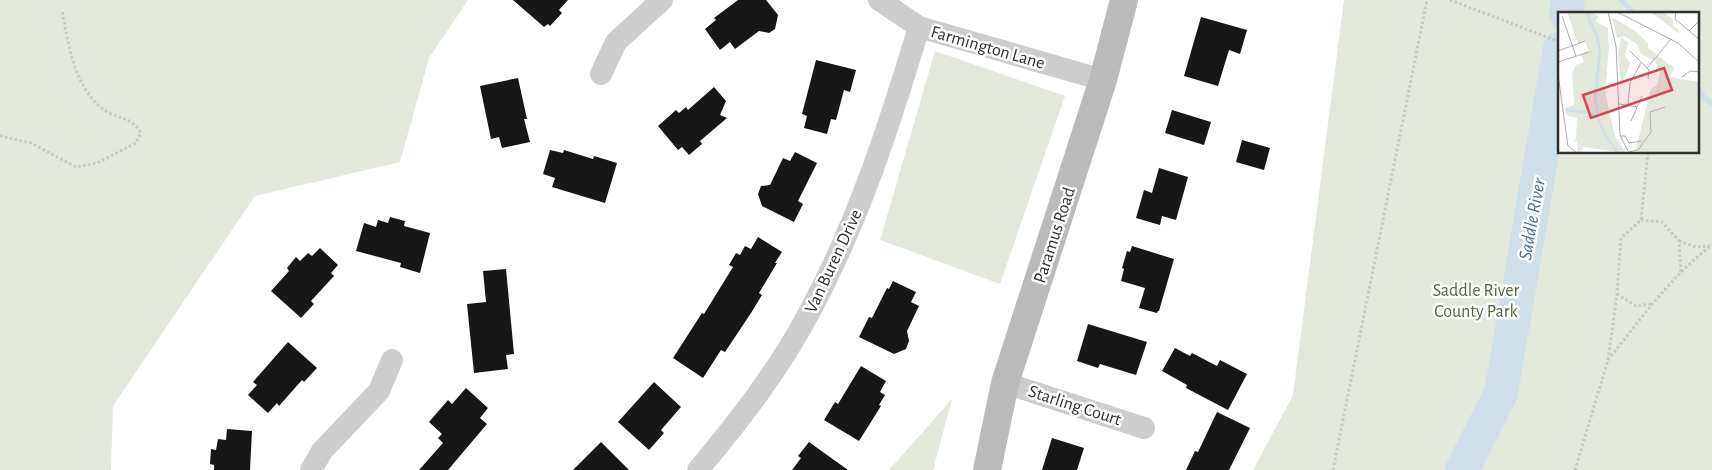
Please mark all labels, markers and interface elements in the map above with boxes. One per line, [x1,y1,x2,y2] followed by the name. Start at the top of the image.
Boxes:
[1558,12,1700,154] inset map
[929,23,1047,73] street label: Farmington Lane
[1516,176,1549,262] water label: Saddle River
[1031,185,1079,286] street label: Paramus Road
[802,207,866,316] street label: Van Buren Drive
[1433,282,1519,321] park label: Saddle River County Park
[1026,382,1124,429] street label: Starling Court

